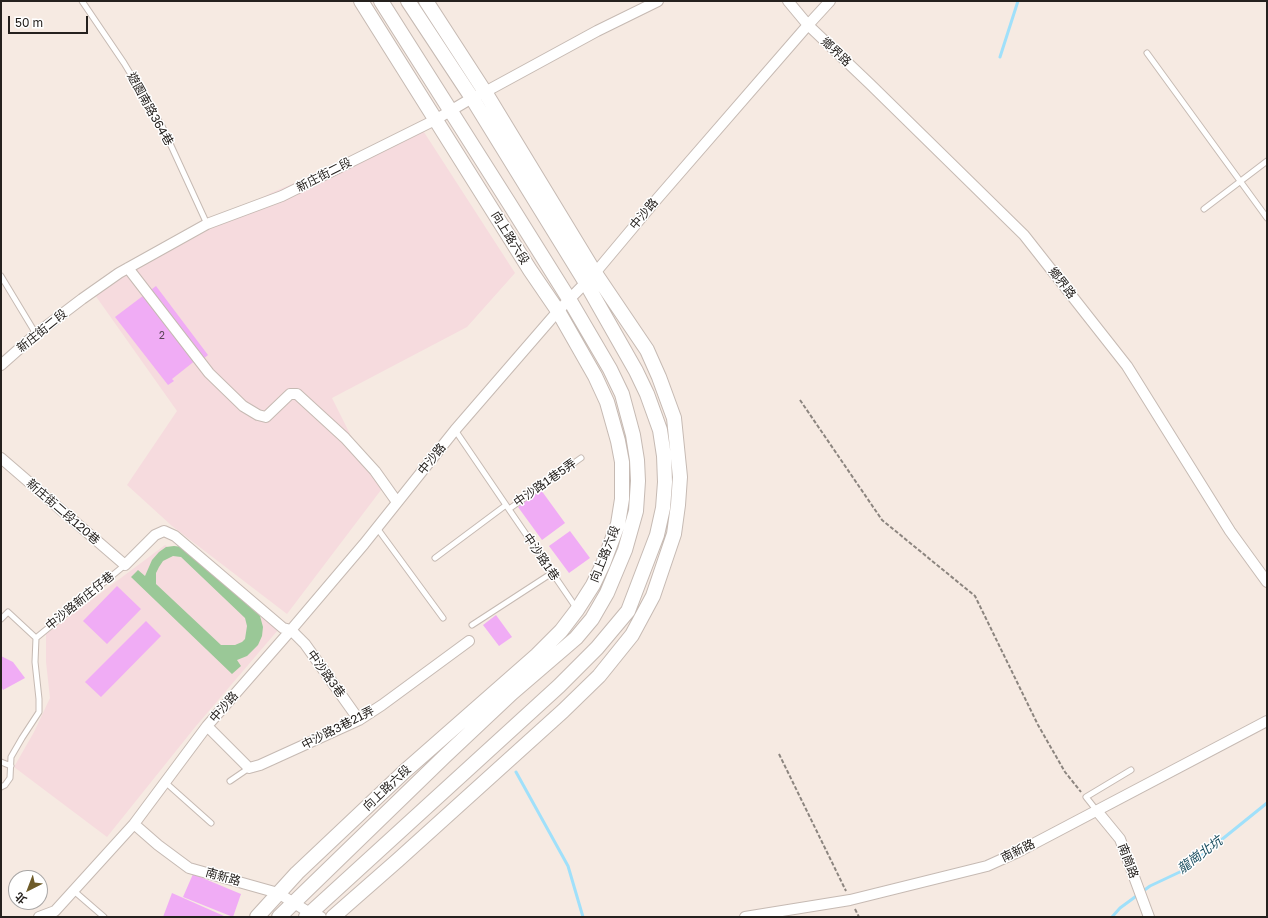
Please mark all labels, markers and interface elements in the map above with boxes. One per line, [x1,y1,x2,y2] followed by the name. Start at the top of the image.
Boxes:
[10,8,90,34] scale bar
[15,15,43,30] text: 50 m
[818,34,854,70] street label: 鄉界路
[124,70,176,148] street label: 遊園南路364巷
[294,155,354,195] street label: 新庄街二段
[627,196,661,232] street label: 中沙路
[488,209,532,267] street label: 向上路六段
[1045,264,1079,302] street label: 鄉界路
[14,307,70,355] street label: 新庄街二段
[159,330,165,342] house number: 2
[415,440,449,478] street label: 中沙路
[511,456,579,510] street label: 中沙路1巷5弄
[23,476,103,548] street label: 新庄街二段120巷
[587,523,623,585] street label: 向上路六段
[520,531,562,583] street label: 中沙路1巷
[43,569,117,633] street label: 中沙路新庄仔巷
[304,648,348,700] street label: 中沙路3巷
[207,689,241,725] street label: 中沙路
[299,703,377,753] street label: 中沙路3巷21弄
[360,762,414,814] street label: 向上路六段
[1175,833,1225,877] water label: 龍崗北坑
[999,837,1037,865] street label: 南新路
[1115,842,1141,880] street label: 南崗路
[204,865,242,889] street label: 南新路
[8,870,48,910] north arrow
[12,890,29,907] text: 北

